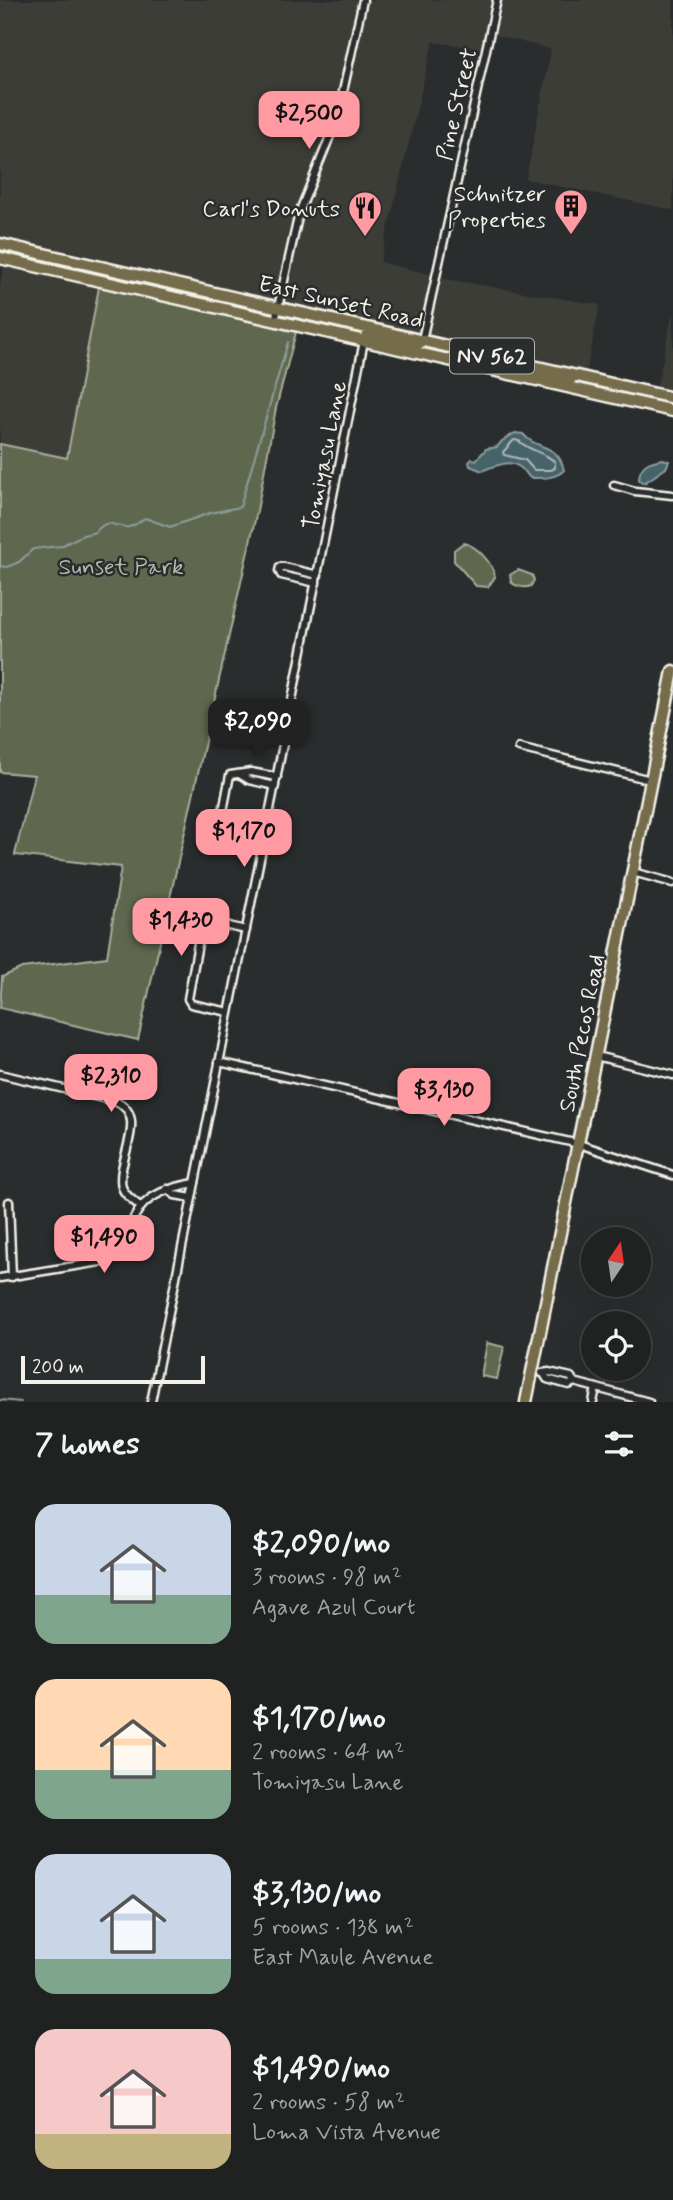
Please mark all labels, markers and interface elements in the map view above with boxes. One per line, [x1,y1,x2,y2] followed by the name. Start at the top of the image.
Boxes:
[430,45,485,164] street label: Pine Street
[252,92,366,151] pin: $2,500
[275,99,343,129] text: $2,500
[447,180,546,236] place label: Schnitzer Properties
[552,187,590,236] building icon: Schnitzer Properties
[346,189,384,238] restaurant icon: Carl's Donuts
[202,195,340,225] place label: Carl's Donuts
[255,269,426,336] street label: East Sunset Road
[450,338,534,374] road number: NV 562
[297,378,355,532] street label: Tomiyasu Lane
[58,553,184,583] park label: Sunset Park
[201,700,315,759] pin: $2,090
[224,707,292,737] text: $2,090
[187,810,301,869] pin: $1,170
[212,817,276,847] text: $1,170
[124,898,238,958] pin: $1,430
[149,906,214,936] text: $1,430
[553,952,613,1115] street label: South Pecos Road
[54,1054,168,1114] pin: $2,310
[80,1062,142,1092] text: $2,310
[387,1068,501,1128] pin: $3,130
[413,1076,475,1106] text: $3,130
[47,1216,161,1275] pin: $1,490
[70,1223,138,1253] text: $1,490
[581,1227,651,1297] north arrow
[581,1227,651,1381] map controls
[581,1311,651,1381] button: locate
[21,1353,205,1385] scale bar
[32,1355,84,1380] text: 200 m
[35,1425,140,1464] text: 7 homes
[600,1425,638,1463] icon: filters
[252,1524,390,1563] text: $2,090/mo
[91,1532,175,1616] icon: home
[252,1563,402,1593] text: 3 rooms · 98 m²
[252,1593,416,1623] text: Agave Azul Court
[252,1699,386,1738] text: $1,170/mo
[91,1707,175,1791] icon: home
[252,1738,404,1768] text: 2 rooms · 64 m²
[252,1768,403,1798] text: Tomiyasu Lane
[252,1874,381,1913] text: $3,130/mo
[91,1882,175,1966] icon: home
[252,1913,414,1943] text: 5 rooms · 138 m²
[252,1943,434,1973] text: East Maule Avenue
[252,2049,390,2088] text: $1,490/mo
[91,2057,175,2141] icon: home
[252,2088,405,2118] text: 2 rooms · 58 m²
[252,2118,441,2148] text: Loma Vista Avenue

